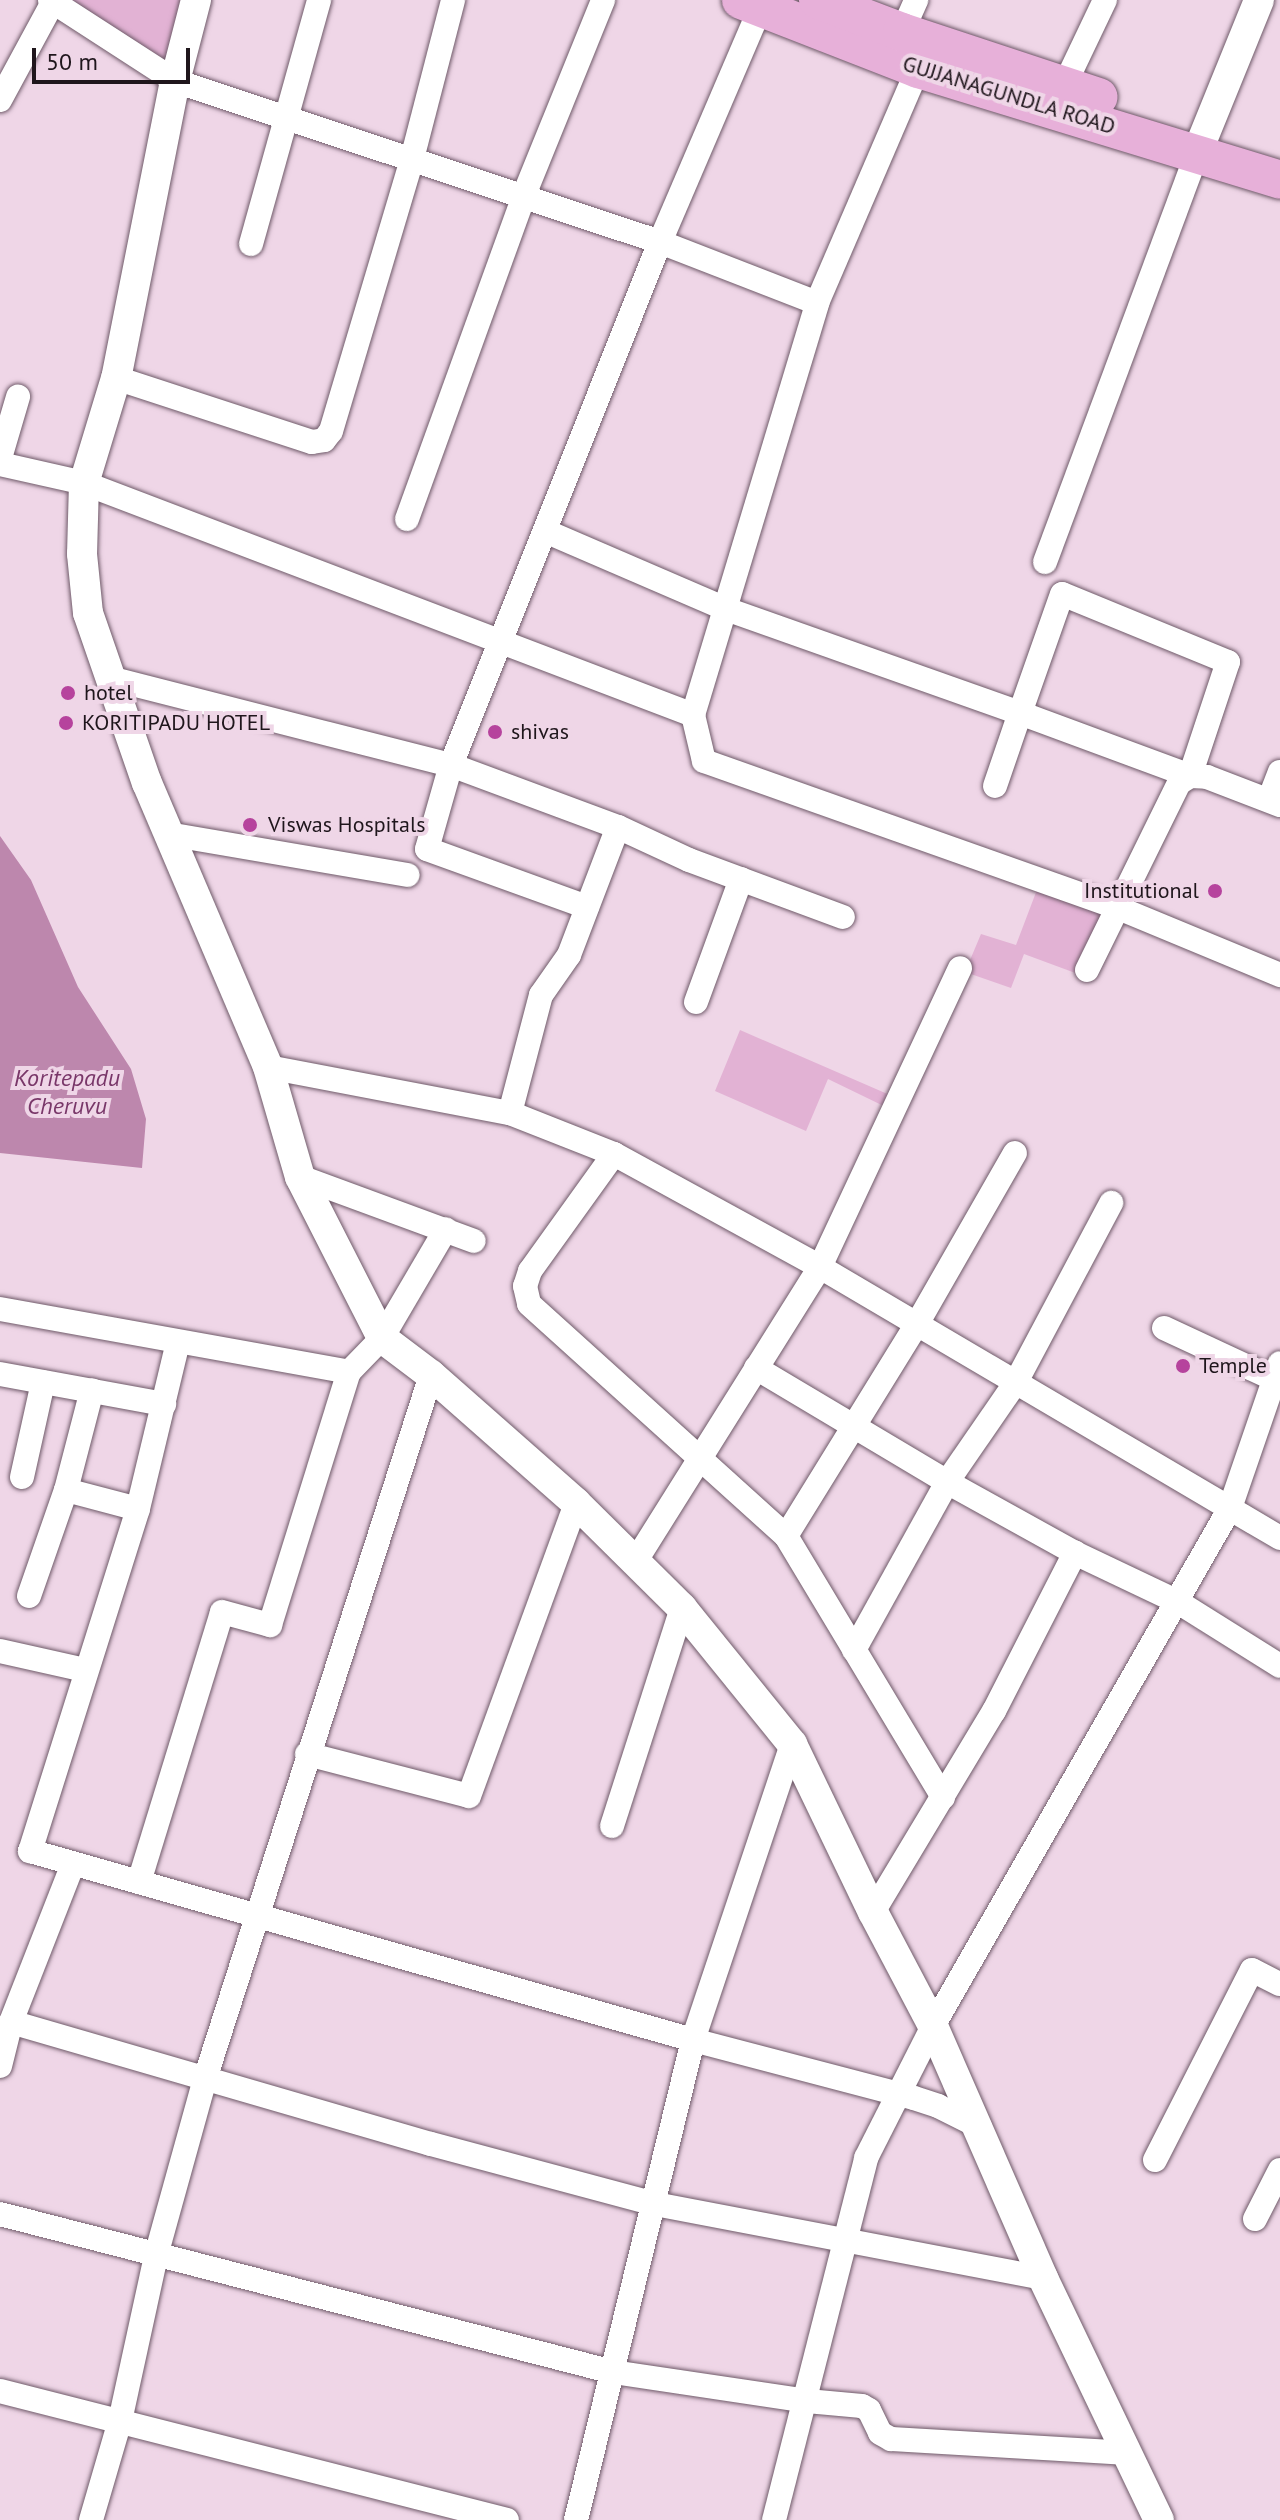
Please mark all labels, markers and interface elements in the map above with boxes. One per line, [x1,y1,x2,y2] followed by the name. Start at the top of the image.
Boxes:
[36,32,194,82] scale bar
[46,46,98,77] text: 50 m
[899,50,1119,140] street label: GUJJANAGUNDLA ROAD
[84,680,133,706] place label: hotel
[59,684,77,702] marker: hotel
[82,710,270,736] place label: KORITIPADU HOTEL
[57,714,75,732] marker: KORITIPADU HOTEL
[511,719,569,745] place label: shivas
[486,723,504,741] marker: shivas
[268,812,426,838] place label: Viswas Hospitals
[239,814,261,836] marker: Viswas Hospitals
[1084,878,1199,904] place label: Institutional
[1206,882,1224,900] marker: Institutional
[14,1064,120,1120] water label: Koritepadu Cheruvu
[1199,1353,1267,1379] place label: Temple
[1174,1357,1192,1375] marker: Temple

